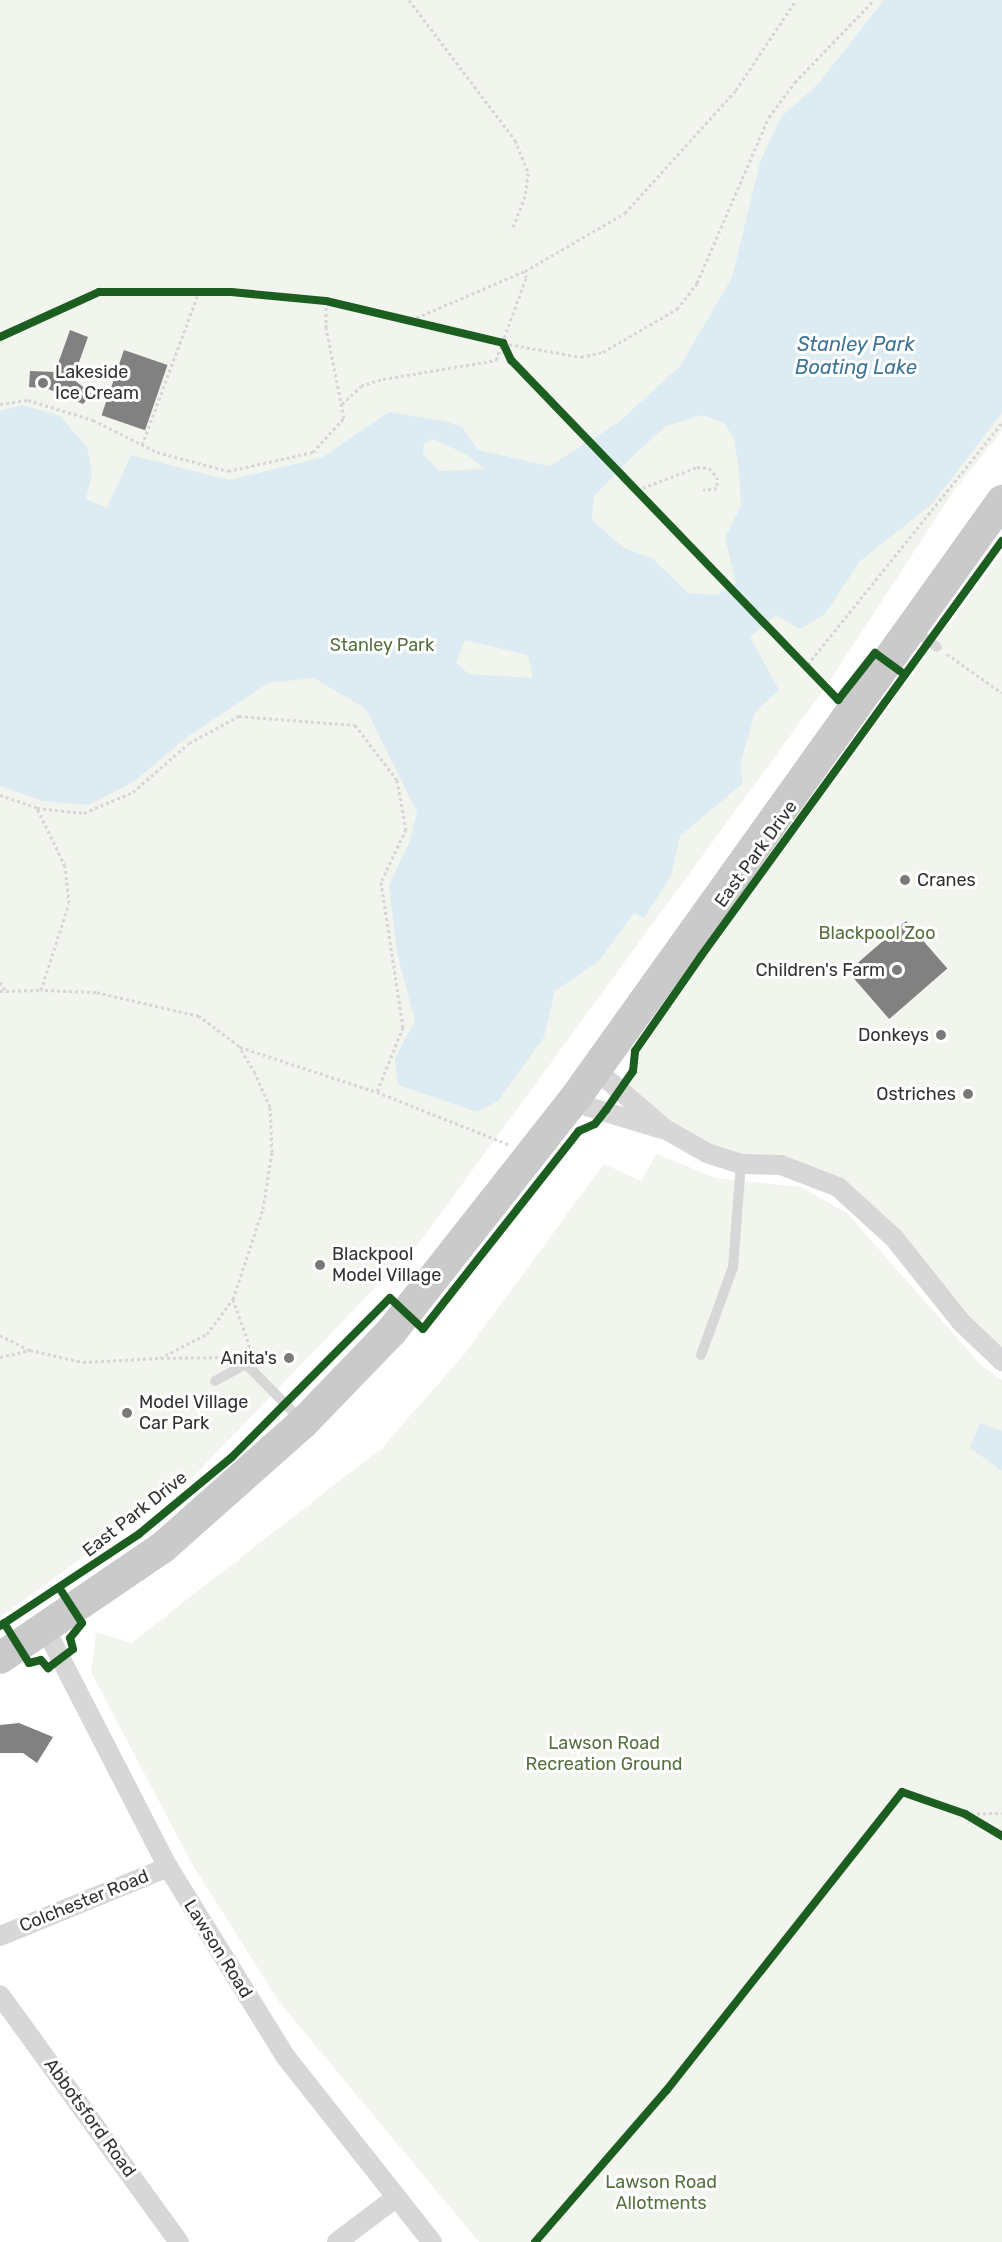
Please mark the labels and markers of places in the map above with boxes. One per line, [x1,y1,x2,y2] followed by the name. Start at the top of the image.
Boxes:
[55,362,139,404] place label: Lakeside Ice Cream
[36,376,50,390] marker: Lakeside Ice Cream
[917,869,976,891] place label: Cranes
[898,873,912,887] marker: Cranes
[756,959,885,981] place label: Children's Farm
[890,963,904,977] marker: Children's Farm
[858,1024,929,1046] place label: Donkeys
[934,1028,948,1042] marker: Donkeys
[876,1083,956,1105] place label: Ostriches
[961,1087,975,1101] marker: Ostriches
[332,1244,442,1286] place label: Blackpool Model Village
[313,1258,327,1272] marker: Blackpool Model Village
[220,1347,277,1369] place label: Anita's
[282,1351,296,1365] marker: Anita's
[139,1392,249,1434] place label: Model Village Car Park
[120,1406,134,1420] marker: Model Village Car Park

